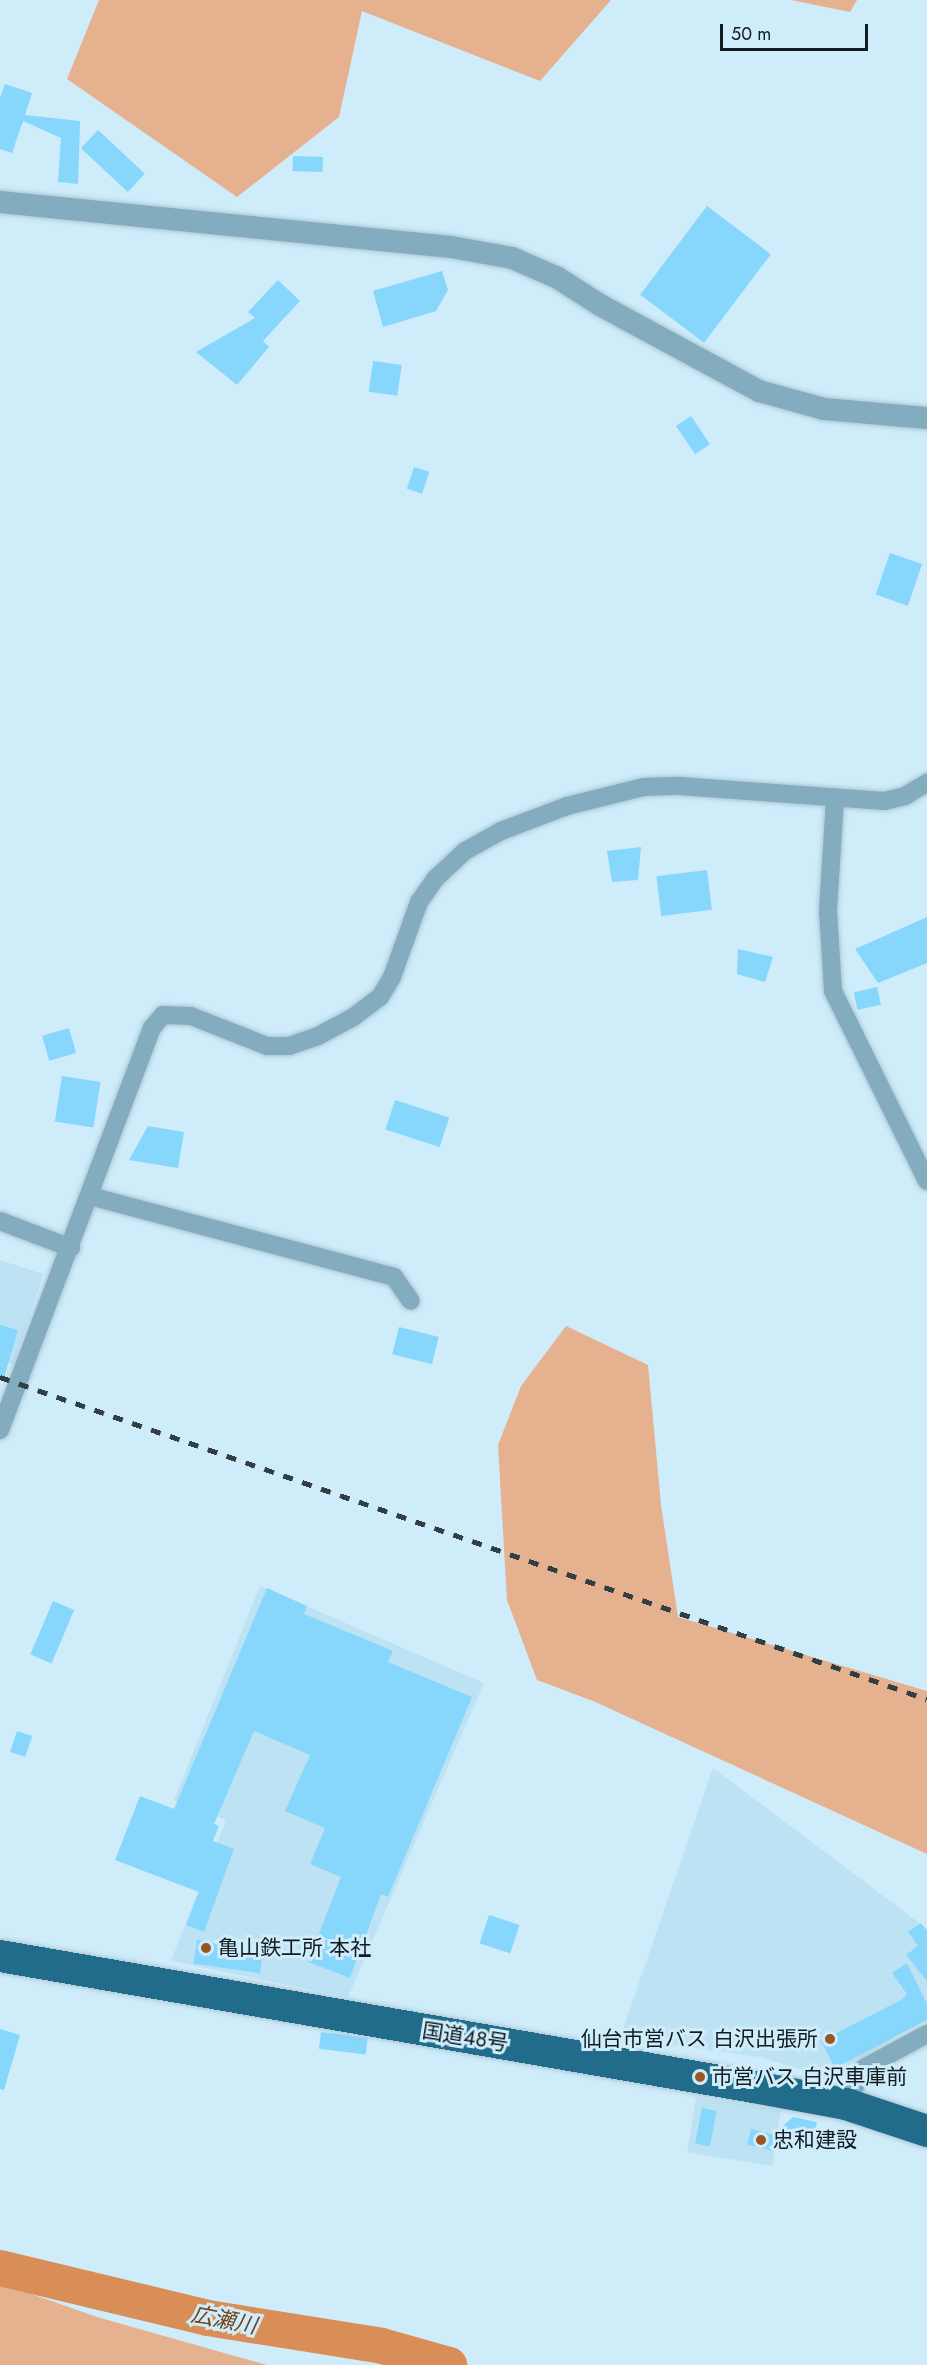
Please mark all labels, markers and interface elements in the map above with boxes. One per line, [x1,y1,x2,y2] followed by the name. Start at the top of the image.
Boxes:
[723,12,872,50] scale bar
[731,21,771,47] text: 50 m
[218,1935,371,1961] place label: 亀山鉄工所 本社
[199,1941,213,1955] marker: 亀山鉄工所 本社
[420,2018,510,2056] street label: 国道48号
[581,2026,818,2052] place label: 仙台市営バス 白沢出張所
[823,2032,837,2046] marker: 仙台市営バス 白沢出張所
[712,2064,907,2090] place label: 市営バス 白沢車庫前
[693,2070,707,2084] marker: 市営バス 白沢車庫前
[773,2127,857,2153] place label: 忠和建設
[754,2133,768,2147] marker: 忠和建設
[189,2301,259,2339] water label: 広瀬川

